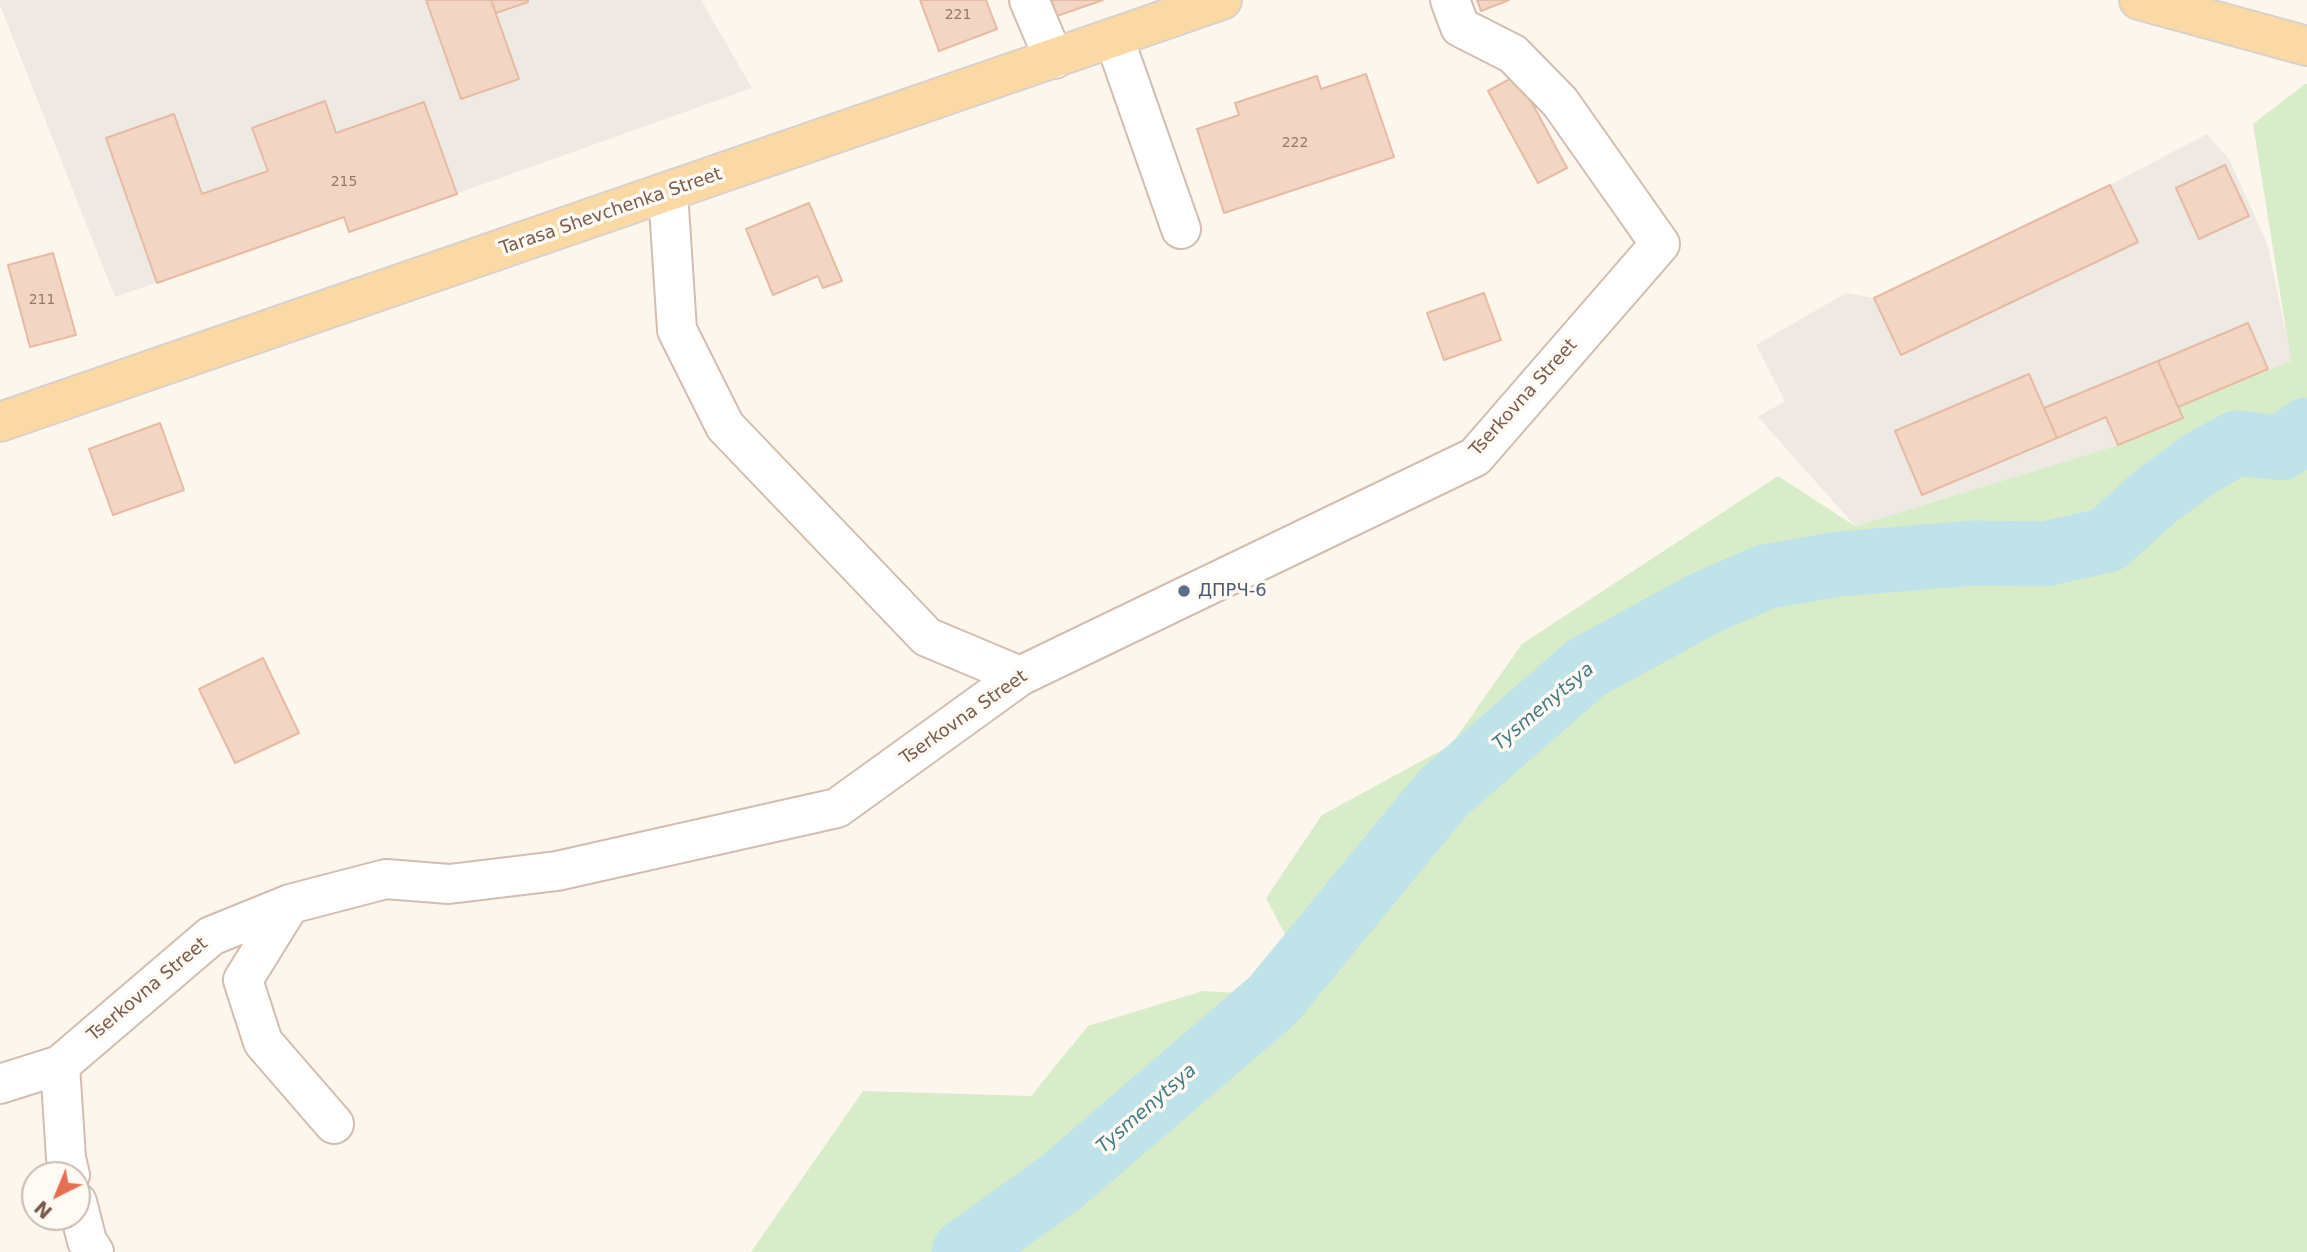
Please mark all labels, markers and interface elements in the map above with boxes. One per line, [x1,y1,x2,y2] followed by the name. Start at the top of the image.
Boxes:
[945,7,971,23] house number: 221
[1282,135,1308,151] house number: 222
[497,164,725,260] street label: Tarasa Shevchenka Street
[331,174,357,190] house number: 215
[29,292,55,308] house number: 211
[1466,335,1582,461] street label: Tserkovna Street
[1198,580,1267,602] place label: ДПРЧ-6
[1176,583,1192,599] marker: ДПРЧ-6
[1489,658,1599,756] water label: Tysmenytsya
[896,666,1032,770] street label: Tserkovna Street
[84,933,212,1047] street label: Tserkovna Street
[1092,1059,1202,1159] water label: Tysmenytsya
[21,1161,91,1231] north arrow
[30,1196,56,1223] text: N

